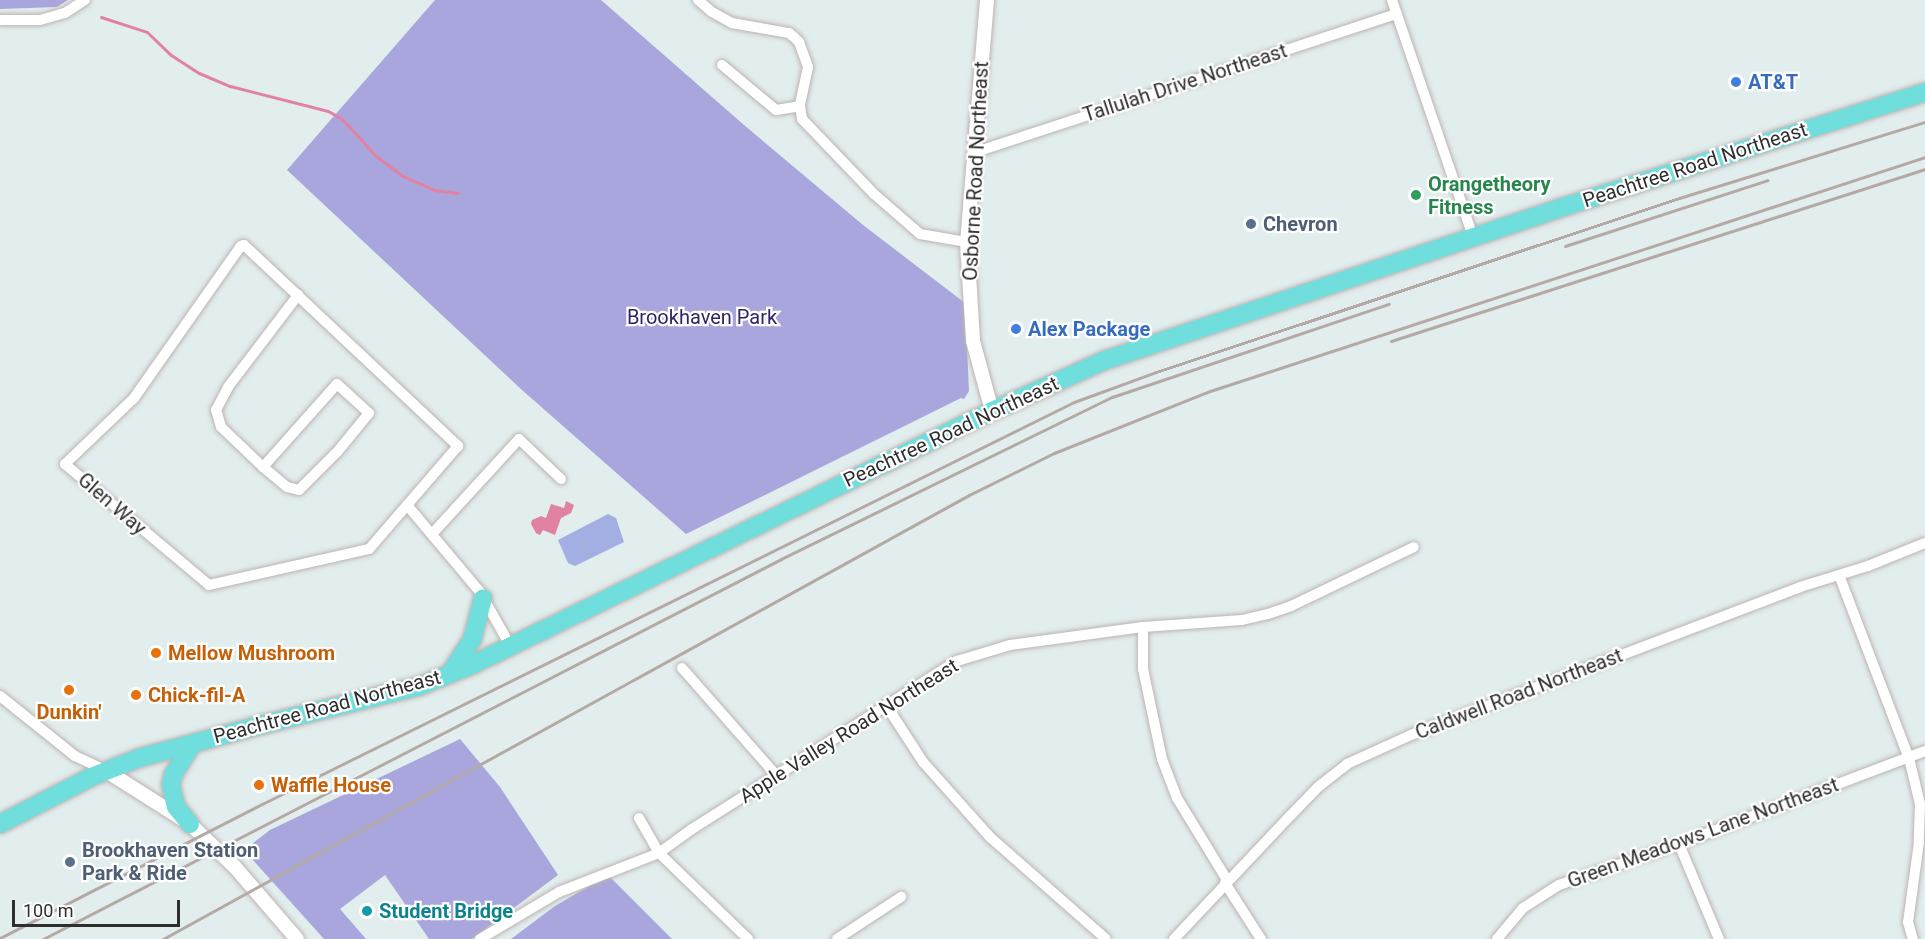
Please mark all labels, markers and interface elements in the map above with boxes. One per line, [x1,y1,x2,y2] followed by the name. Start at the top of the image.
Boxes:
[1080,39,1290,127] street label: Tallulah Drive Northeast
[958,61,994,281] street label: Osborne Road Northeast
[1748,70,1798,94] place label: AT&T
[1729,75,1743,89] marker: AT&T
[1580,117,1810,213] street label: Peachtree Road Northeast
[1428,172,1551,219] place label: Orangetheory Fitness
[1409,188,1423,202] marker: Orangetheory Fitness
[1263,212,1338,236] place label: Chevron
[1244,217,1258,231] marker: Chevron
[627,305,777,329] park label: Brookhaven Park
[1028,317,1150,341] place label: Alex Package
[1009,322,1023,336] marker: Alex Package
[840,372,1062,492] street label: Peachtree Road Northeast
[73,468,151,540] street label: Glen Way
[168,641,335,665] place label: Mellow Mushroom
[1412,643,1626,745] street label: Caldwell Road Northeast
[149,646,163,660] marker: Mellow Mushroom
[735,654,963,808] street label: Apple Valley Road Northeast
[211,665,443,749] street label: Peachtree Road Northeast
[62,683,76,697] marker: Dunkin'
[148,683,245,707] place label: Chick-fil-A
[129,688,143,702] marker: Chick-fil-A
[37,700,101,724] place label: Dunkin'
[271,773,391,797] place label: Waffle House
[1564,773,1842,893] street label: Green Meadows Lane Northeast
[252,778,266,792] marker: Waffle House
[82,838,258,885] place label: Brookhaven Station Park & Ride
[63,855,77,869] marker: Brookhaven Station Park & Ride
[15,888,183,926] scale bar
[379,899,513,923] place label: Student Bridge
[23,900,74,921] text: 100 m
[360,904,374,918] marker: Student Bridge

